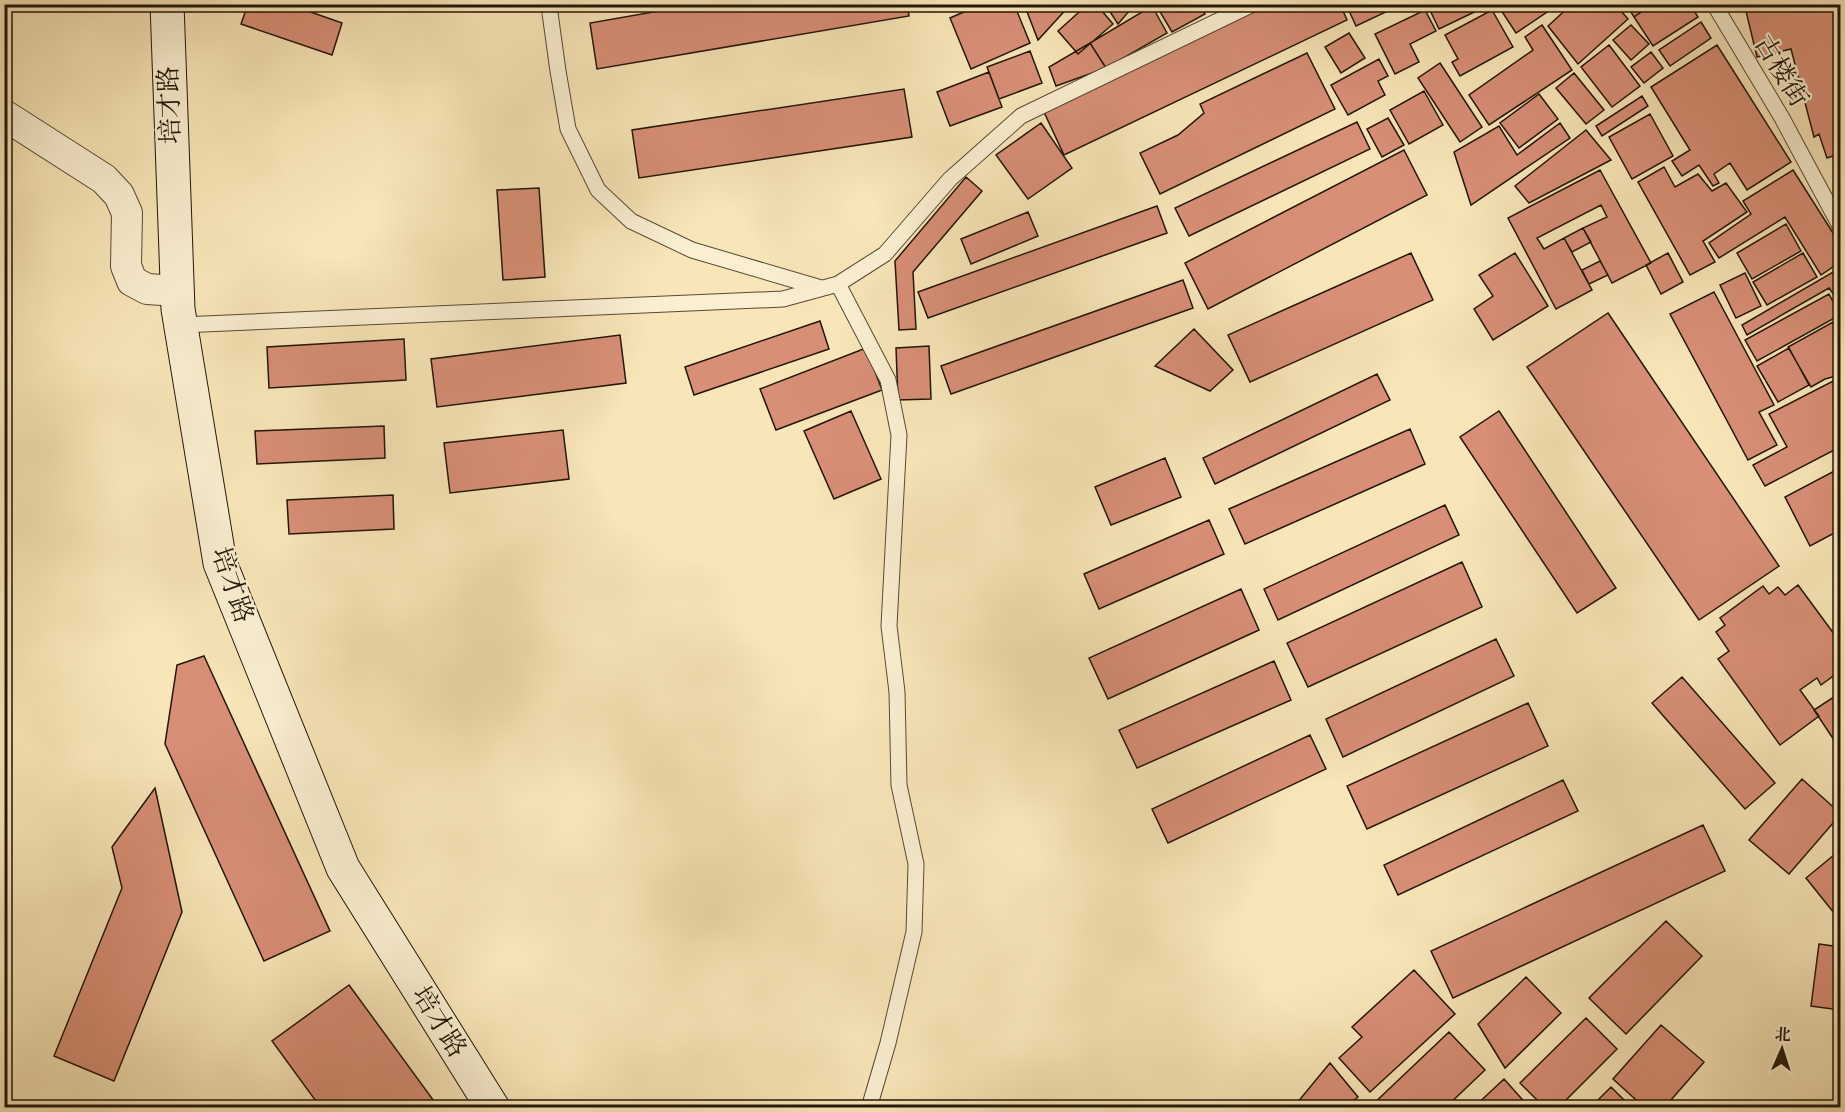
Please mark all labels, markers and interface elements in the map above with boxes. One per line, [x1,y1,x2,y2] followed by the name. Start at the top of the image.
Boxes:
[1747,29,1815,113] street label: 古楼街
[153,65,187,145] street label: 培才路
[204,543,260,627] street label: 培才路
[405,980,473,1064] street label: 培才路
[1752,1019,1812,1079] north arrow
[1774,1025,1791,1045] text: 北

